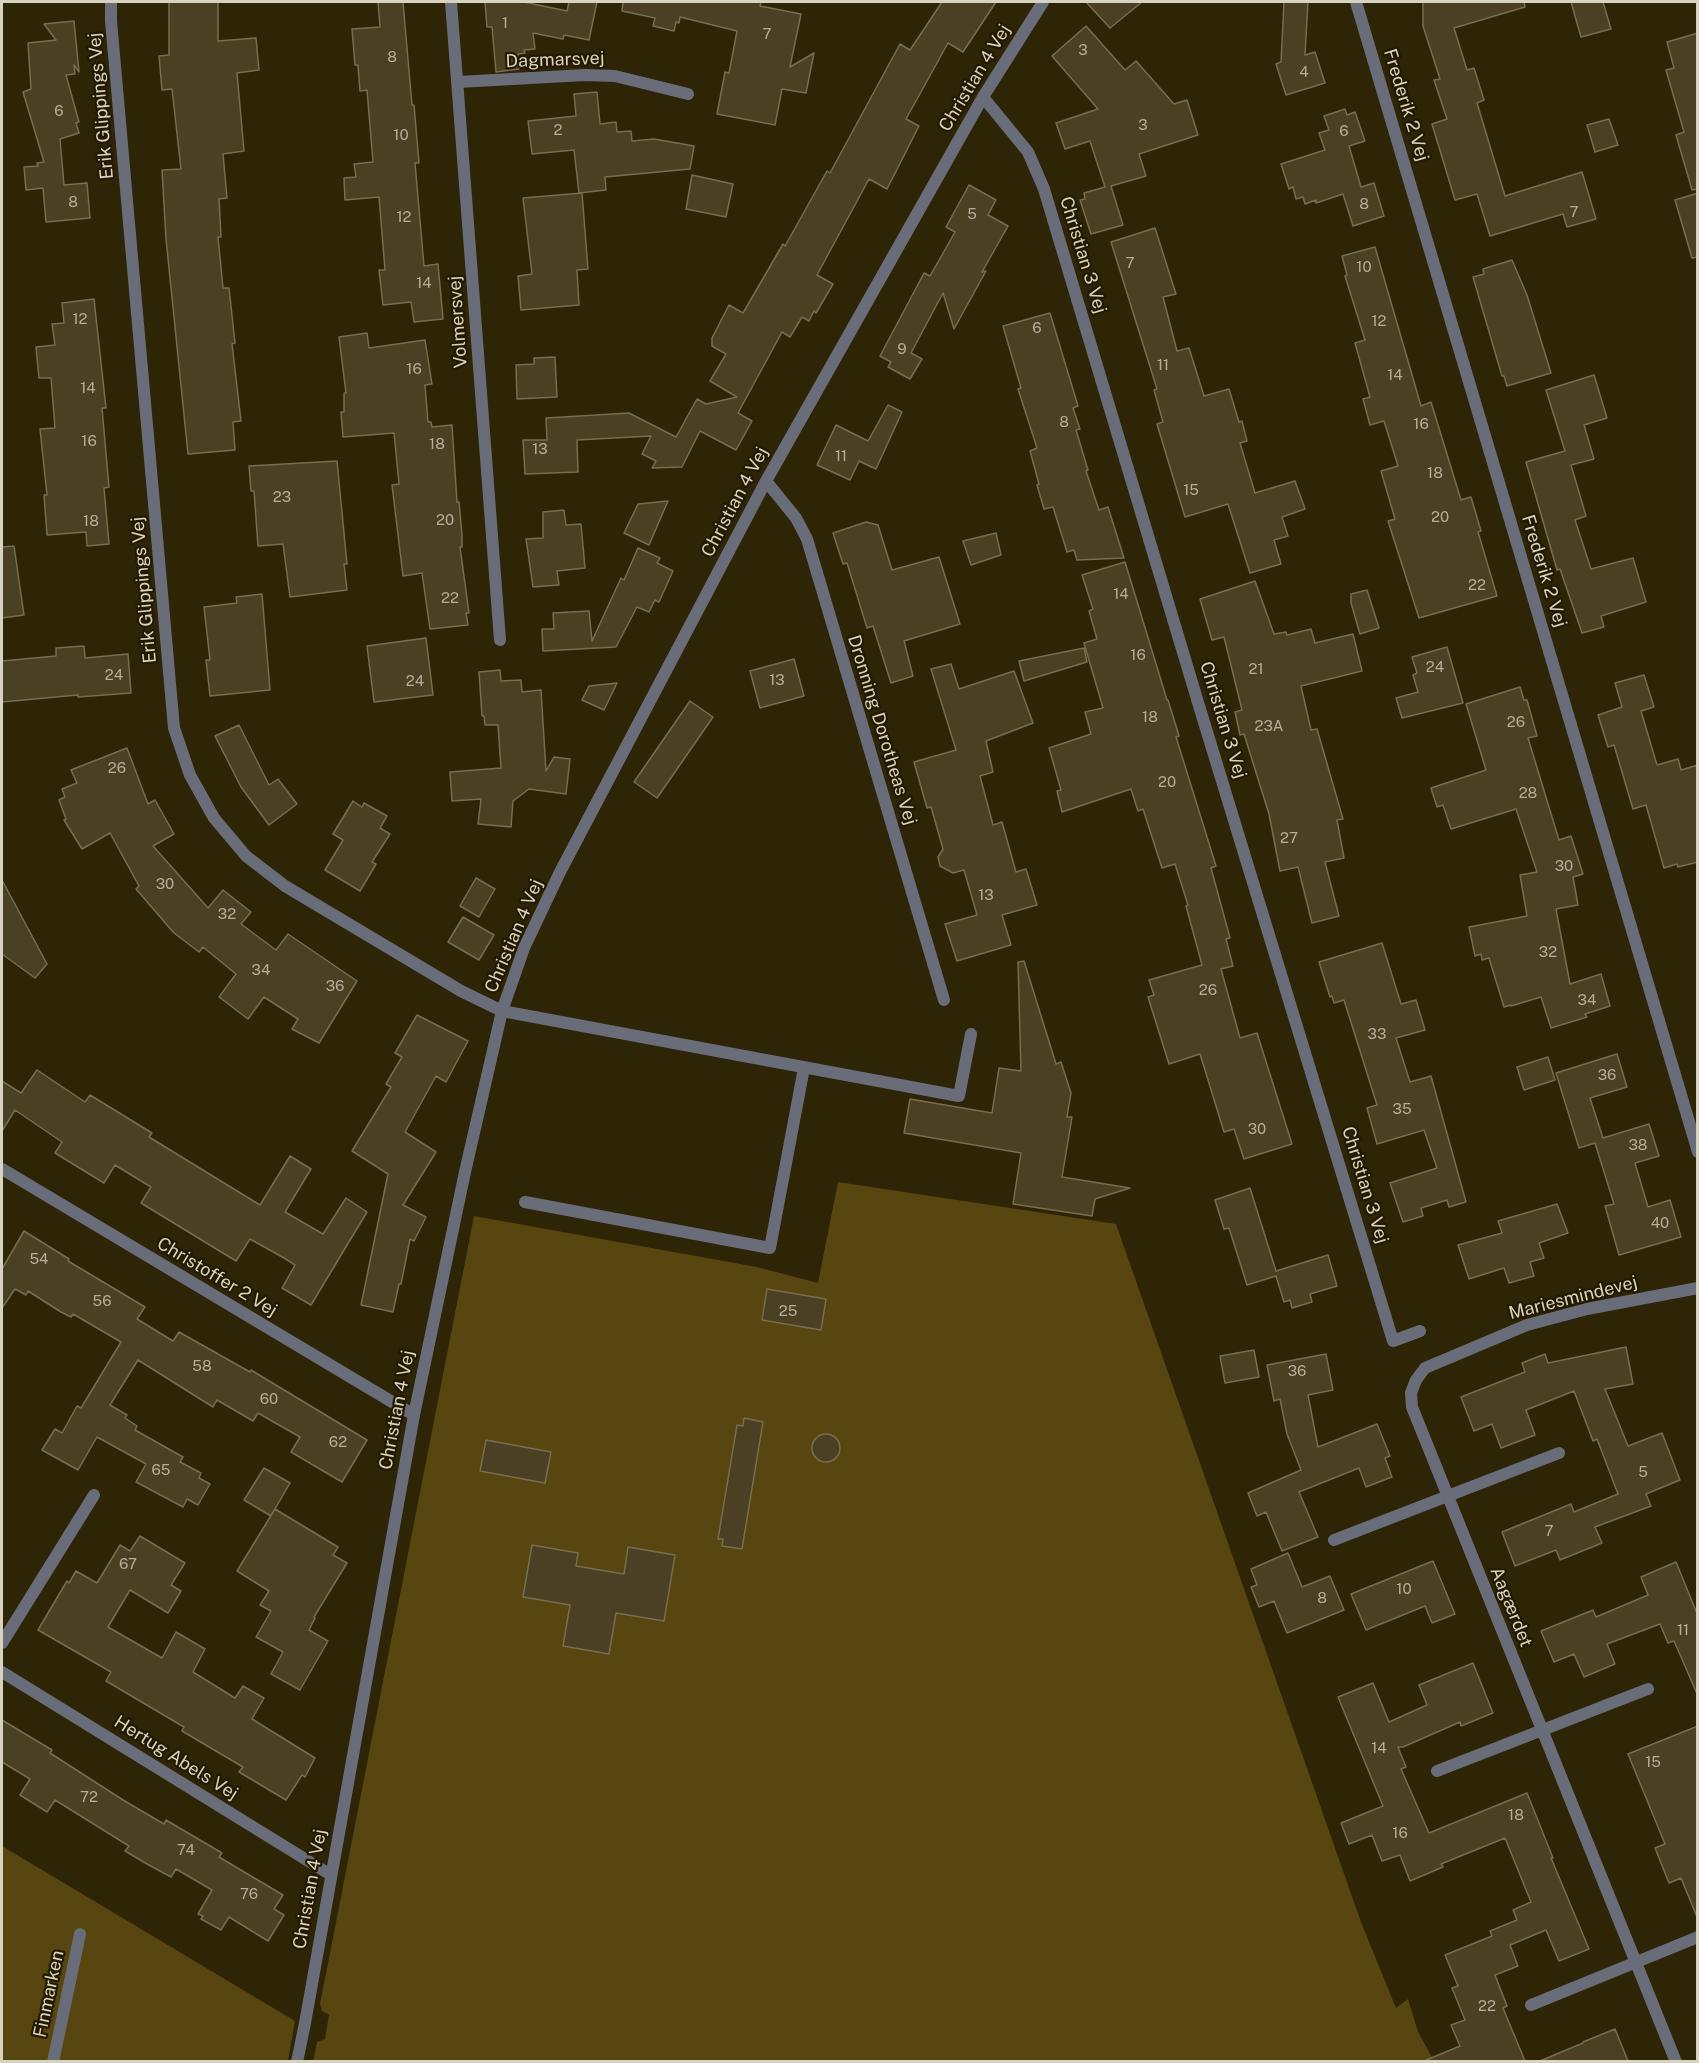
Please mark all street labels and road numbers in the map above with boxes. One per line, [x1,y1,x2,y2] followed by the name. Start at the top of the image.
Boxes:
[935,20,1015,136] street label: Christian 4 Vej
[84,32,118,180] street label: Erik Glippings Vej
[1379,46,1433,164] street label: Frederik 2 Vej
[505,47,605,73] street label: Dagmarsvej
[1055,194,1111,316] street label: Christian 3 Vej
[444,275,472,369] street label: Volmersvej
[697,443,773,561] street label: Christian 4 Vej
[1517,512,1571,630] street label: Frederik 2 Vej
[127,516,161,664] street label: Erik Glippings Vej
[843,633,921,827] street label: Dronning Dorotheas Vej
[1195,659,1251,781] street label: Christian 3 Vej
[480,876,548,996] street label: Christian 4 Vej
[1337,1124,1393,1246] street label: Christian 3 Vej
[153,1233,281,1321] street label: Christoffer 2 Vej
[1507,1272,1639,1324] street label: Mariesmindevej
[375,1348,419,1472] street label: Christian 4 Vej
[1485,1564,1537,1650] street label: Aagærdet
[110,1711,242,1805] street label: Hertug Abels Vej
[289,1827,331,1951] street label: Christian 4 Vej
[29,1948,69,2040] street label: Finmarken

